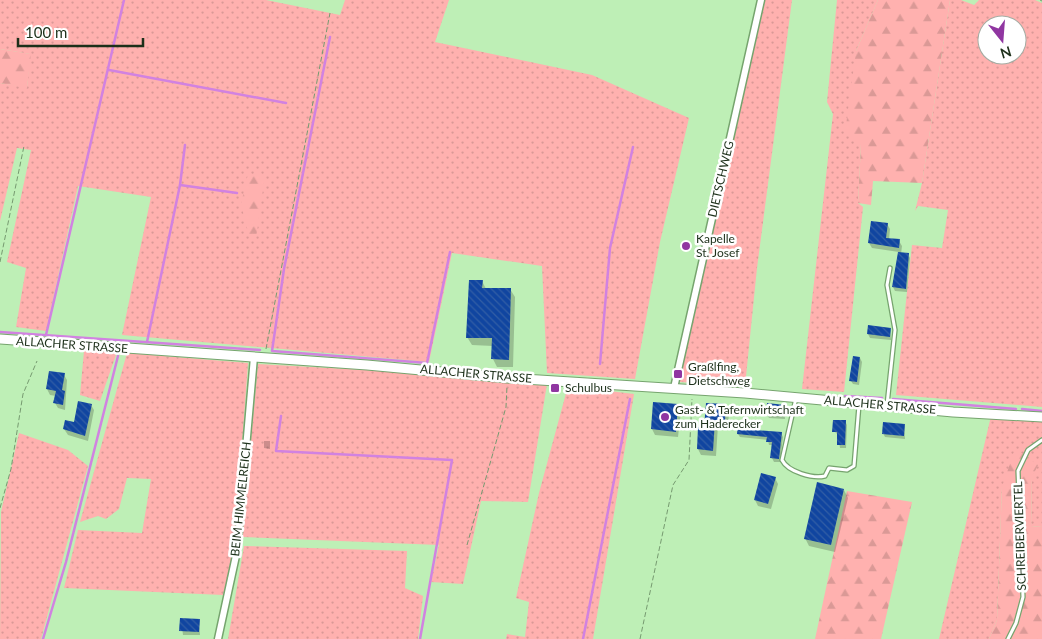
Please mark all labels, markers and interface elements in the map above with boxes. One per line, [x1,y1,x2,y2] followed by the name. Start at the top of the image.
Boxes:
[18,15,142,47] scale bar
[977,15,1027,65] north arrow
[25,23,67,41] text: 100 m
[998,43,1014,63] text: N
[704,139,737,219] street label: DIETSCHWEG
[696,231,740,260] place label: Kapelle St. Josef
[680,240,692,252] marker: Kapelle St. Josef
[16,333,129,356] street label: ALLACHER STRASSE
[688,359,750,388] place label: Graßlfing, Dietschweg
[419,361,533,386] street label: ALLACHER STRASSE
[672,368,684,380] marker: Graßlfing, Dietschweg
[565,380,612,395] place label: Schulbus
[549,382,561,394] marker: Schulbus
[823,392,937,417] street label: ALLACHER STRASSE
[675,402,804,431] place label: Gast- & Tafernwirtschaft zum Haderecker
[659,411,671,423] marker: Gast- & Tafernwirtschaft zum Haderecker
[227,441,254,557] street label: BEIM HIMMELREICH
[1010,481,1029,591] street label: SCHREIBERVIERTEL

